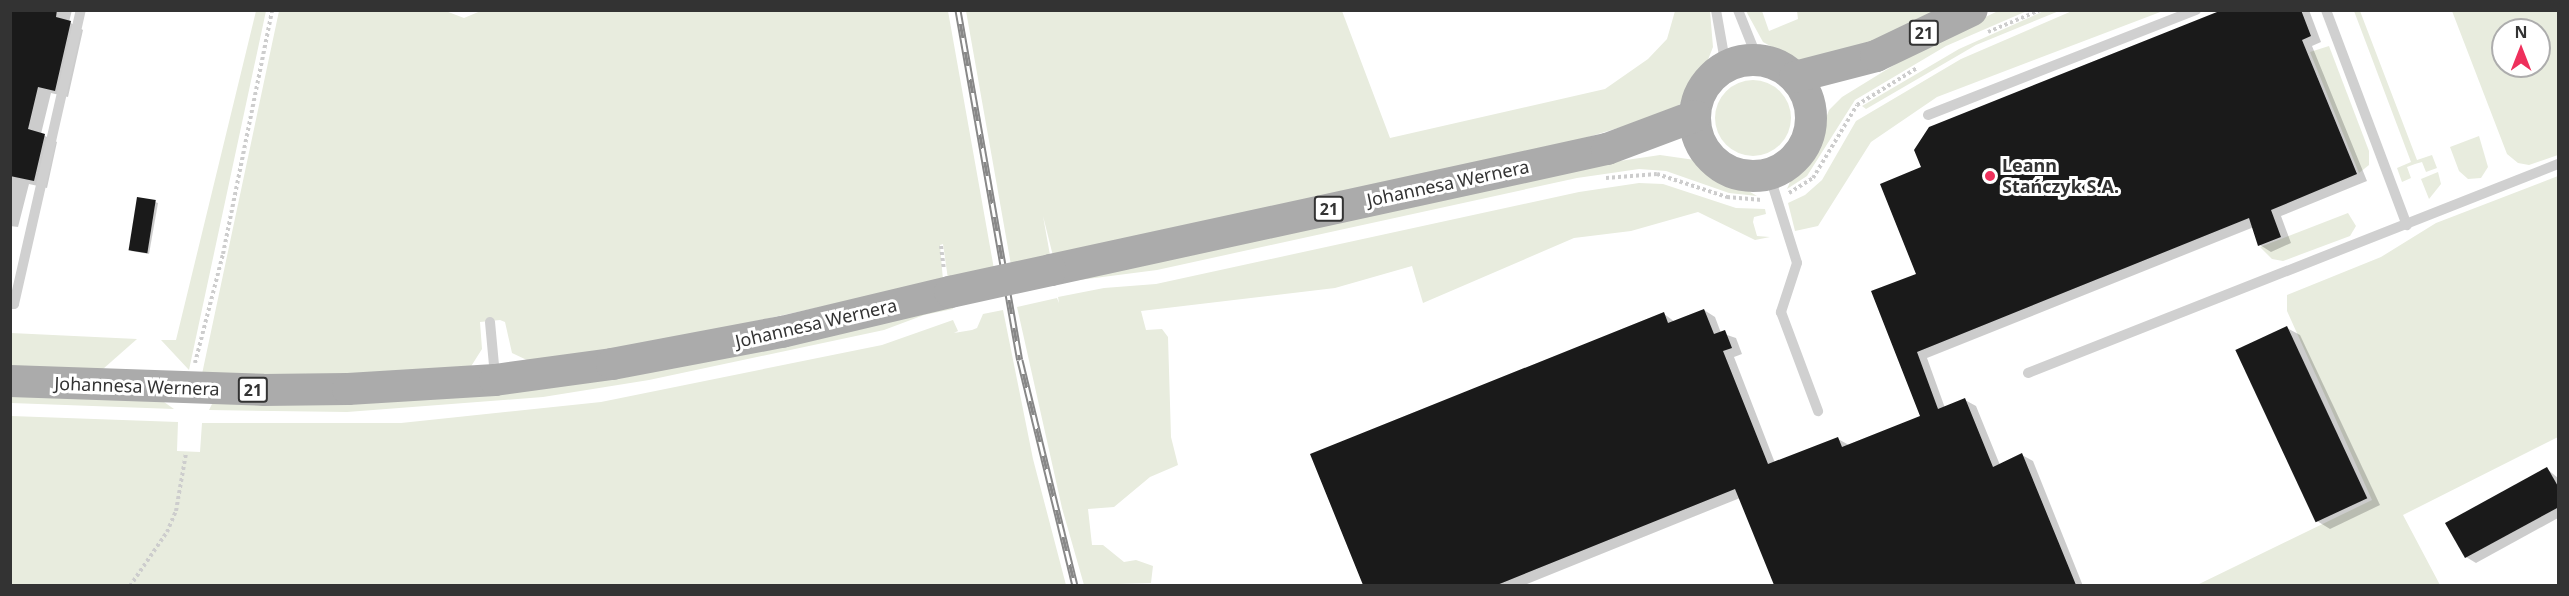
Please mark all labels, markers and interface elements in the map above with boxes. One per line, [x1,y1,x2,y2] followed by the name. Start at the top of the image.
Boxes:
[2491,18,2551,78] north arrow
[1908,20,1940,46] road number: 21
[2514,21,2528,43] text: N
[1365,155,1531,211] street label: Johannesa Wernera
[2002,155,2119,198] place label: Leann Stańczyk S.A.
[1983,169,1997,183] marker: Leann Stańczyk S.A.
[1312,196,1346,222] road number: 21
[733,294,899,352] street label: Johannesa Wernera
[54,372,220,400] street label: Johannesa Wernera
[236,377,270,403] road number: 21

